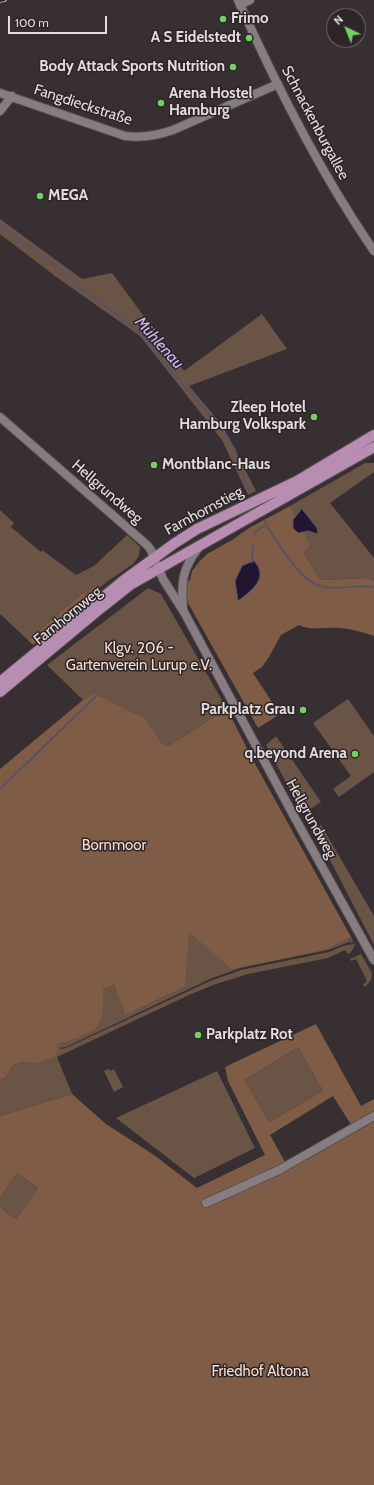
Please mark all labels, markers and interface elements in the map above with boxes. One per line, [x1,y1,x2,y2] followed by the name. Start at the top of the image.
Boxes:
[10,8,109,34] scale bar
[326,8,366,48] north arrow
[231,10,268,28] place label: Frimo
[331,12,346,28] text: N
[218,14,228,24] marker: Frimo
[15,15,49,30] text: 100 m
[151,29,241,47] place label: A S Eidelstedt
[244,33,254,43] marker: A S Eidelstedt
[39,58,225,76] place label: Body Attack Sports Nutrition
[228,62,238,72] marker: Body Attack Sports Nutrition
[277,63,353,183] street label: Schnackenburgallee
[32,81,134,129] street label: Fangdieckstraße
[169,85,253,120] place label: Arena Hostel Hamburg
[156,98,166,108] marker: Arena Hostel Hamburg
[48,187,88,205] place label: MEGA
[35,191,45,201] marker: MEGA
[131,313,187,373] water label: Mühlenau
[179,399,306,434] place label: Zleep Hotel Hamburg Volkspark
[309,412,319,422] marker: Zleep Hotel Hamburg Volkspark
[68,456,146,528] street label: Hellgrundweg
[162,456,270,474] place label: Montblanc-Haus
[149,460,159,470] marker: Montblanc-Haus
[162,483,246,539] street label: Farnhornstieg
[30,583,106,649] street label: Farnhornweg
[66,640,212,675] park label: Klgv. 206 - Gartenverein Lurup e.V.
[201,701,295,719] place label: Parkplatz Grau
[298,705,308,715] marker: Parkplatz Grau
[245,745,347,763] place label: q.beyond Arena
[350,749,360,759] marker: q.beyond Arena
[282,776,340,862] street label: Hellgrundweg
[82,837,146,855] park label: Bornmoor
[206,1026,293,1044] place label: Parkplatz Rot
[193,1030,203,1040] marker: Parkplatz Rot
[211,1363,309,1381] park label: Friedhof Altona

